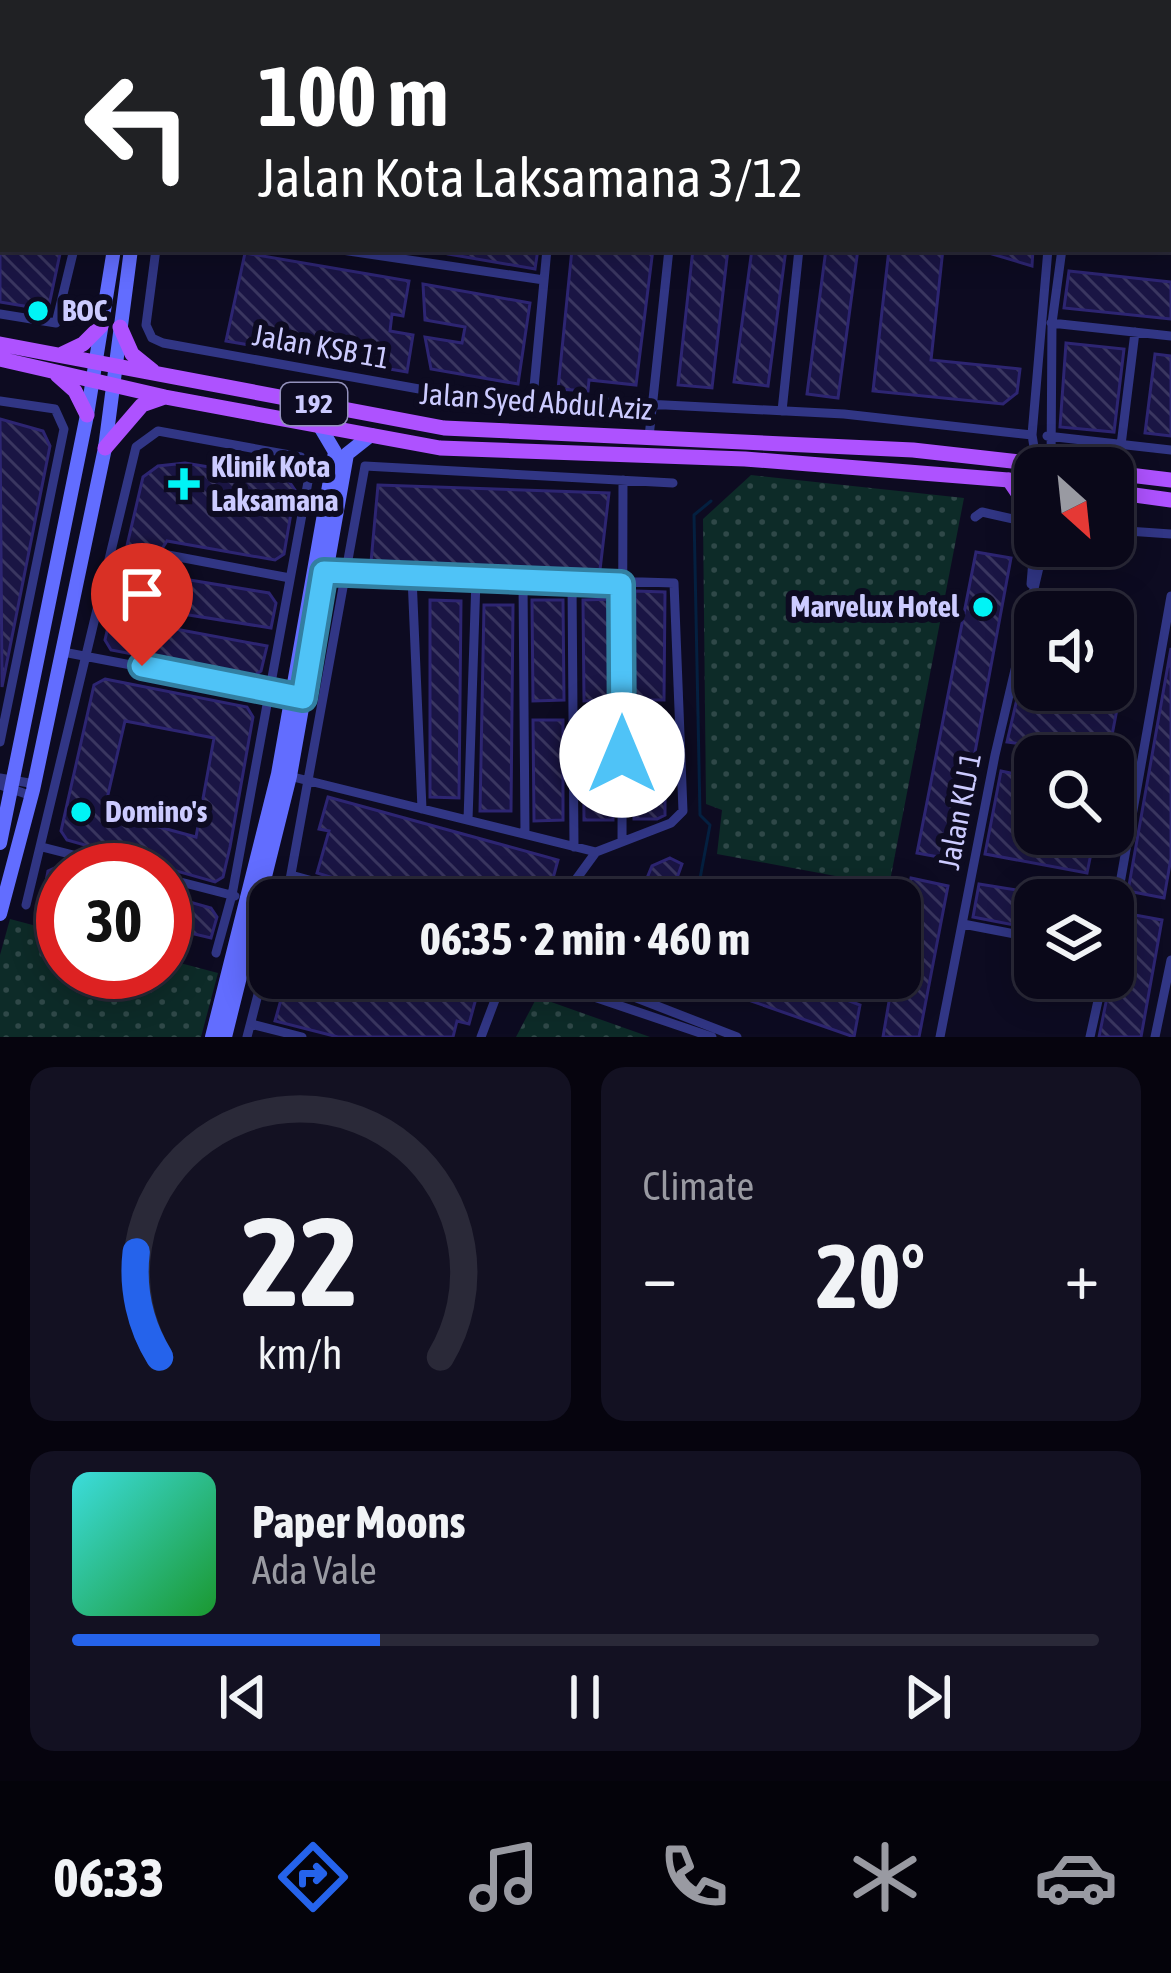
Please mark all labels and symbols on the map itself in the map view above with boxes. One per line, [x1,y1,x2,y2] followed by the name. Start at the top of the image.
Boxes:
[62,293,108,327] place label: BOC
[25,298,51,324] marker: BOC
[250,317,392,375] street label: Jalan KSB 11
[419,376,654,426] street label: Jalan Syed Abdul Aziz
[281,383,347,425] road number: 192
[1014,447,1134,567] north arrow
[211,449,338,517] place label: Klinik Kota Laksamana
[168,468,200,500] marker: Klinik Kota Laksamana
[91,543,193,666] pin
[790,589,960,623] place label: Marvelux Hotel
[970,594,996,620] marker: Marvelux Hotel
[559,692,685,818] position arrow
[931,750,987,872] street label: Jalan KLJ 1
[105,794,208,828] place label: Domino's
[68,799,94,825] marker: Domino's
[36,843,192,999] speed limit sign: 30

